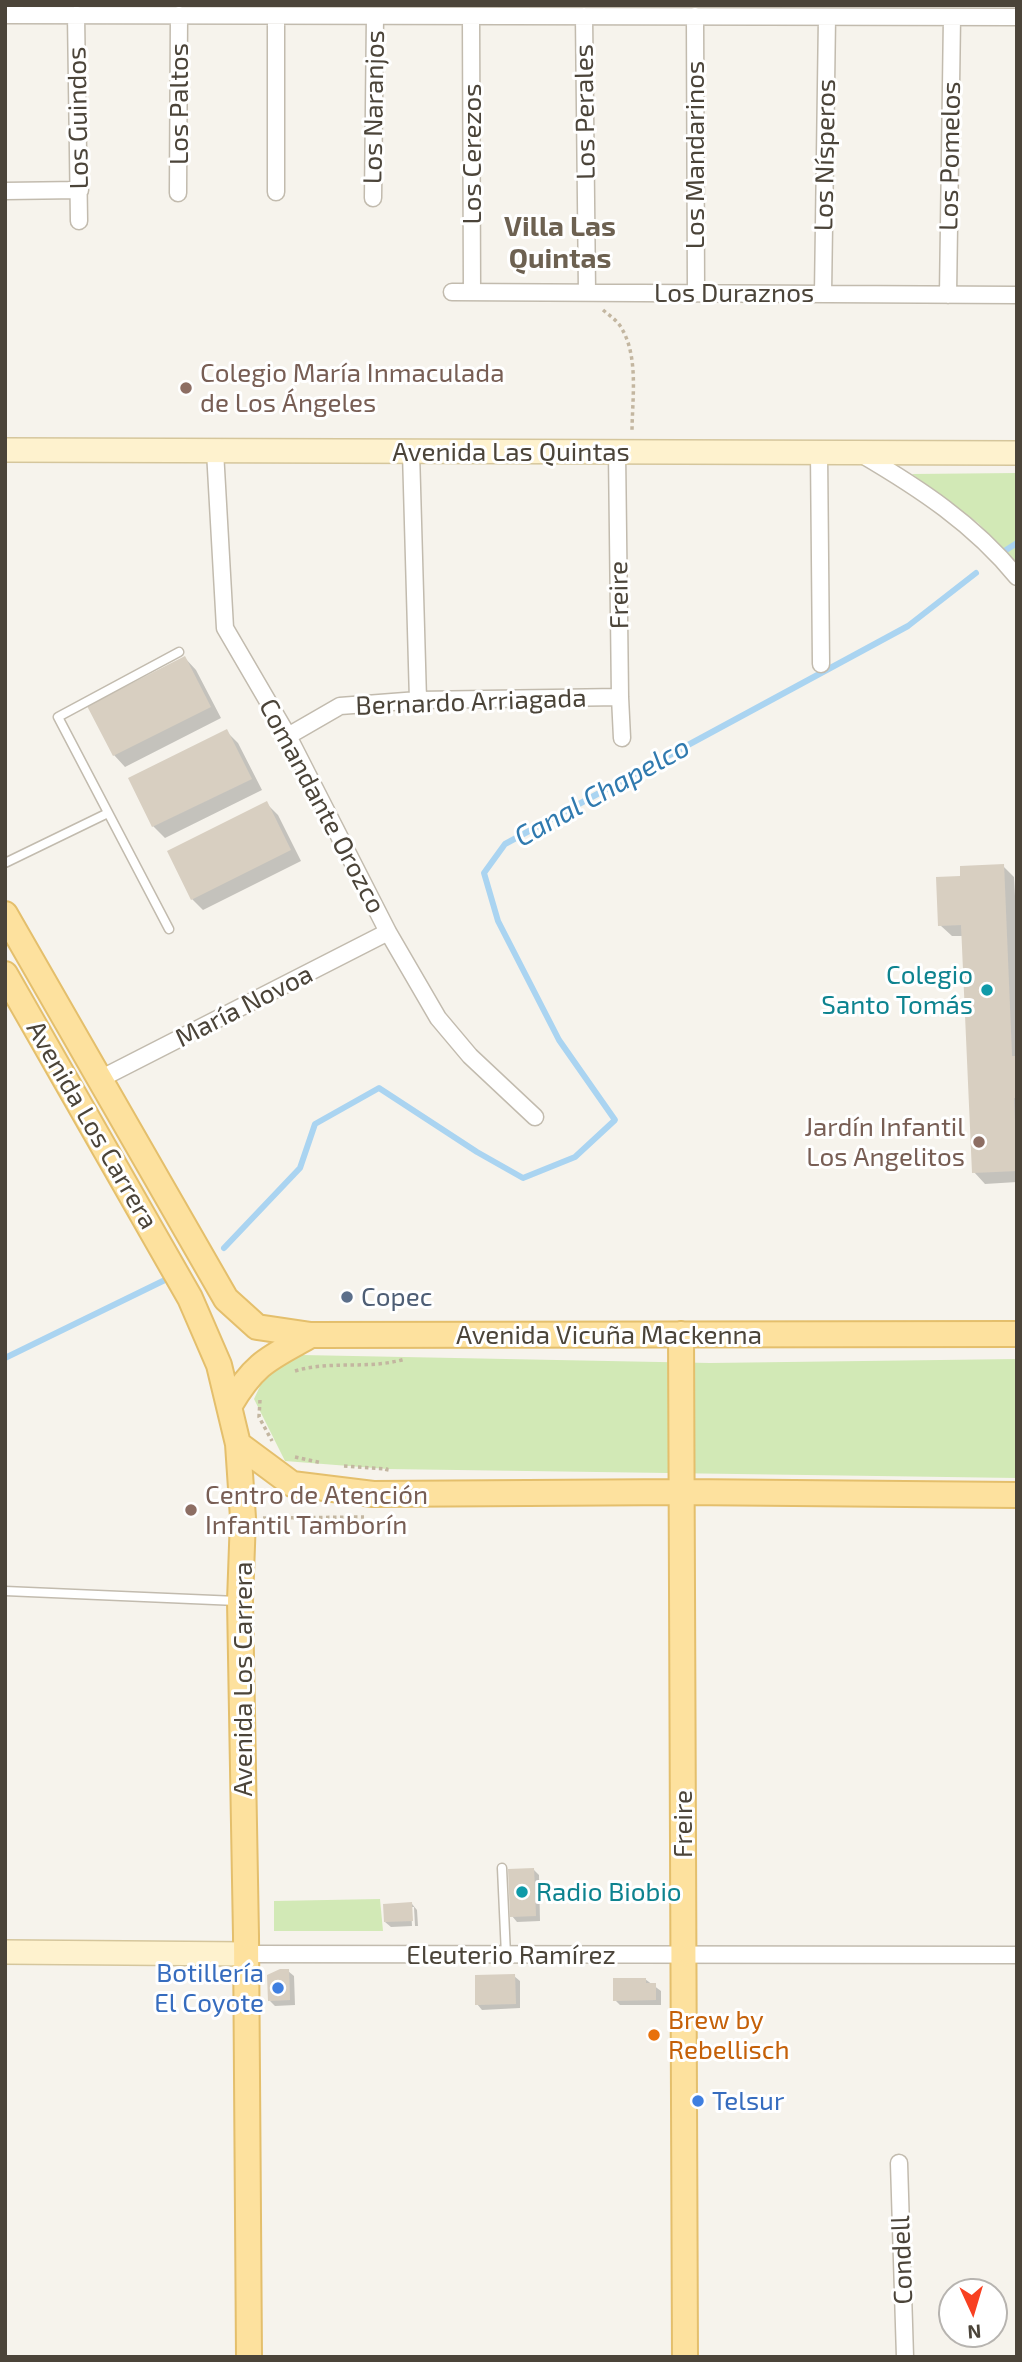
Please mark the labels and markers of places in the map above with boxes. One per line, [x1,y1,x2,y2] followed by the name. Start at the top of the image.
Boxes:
[200,357,505,418] place label: Colegio María Inmaculada de Los Ángeles
[178,380,194,396] marker: Colegio María Inmaculada de Los Ángeles
[821,959,973,1020] place label: Colegio Santo Tomás
[979,982,995,998] marker: Colegio Santo Tomás
[804,1111,965,1172] place label: Jardín Infantil Los Angelitos
[971,1134,987,1150] marker: Jardín Infantil Los Angelitos
[361,1281,432,1313] place label: Copec
[339,1289,355,1305] marker: Copec
[205,1479,428,1540] place label: Centro de Atención Infantil Tamborín
[183,1502,199,1518] marker: Centro de Atención Infantil Tamborín
[536,1876,682,1908] place label: Radio Biobio
[514,1884,530,1900] marker: Radio Biobio
[154,1957,264,2018] place label: Botillería El Coyote
[270,1980,286,1996] marker: Botillería El Coyote
[668,2004,790,2066] place label: Brew by Rebellisch
[646,2027,662,2043] marker: Brew by Rebellisch
[712,2085,784,2117] place label: Telsur
[690,2093,706,2109] marker: Telsur

